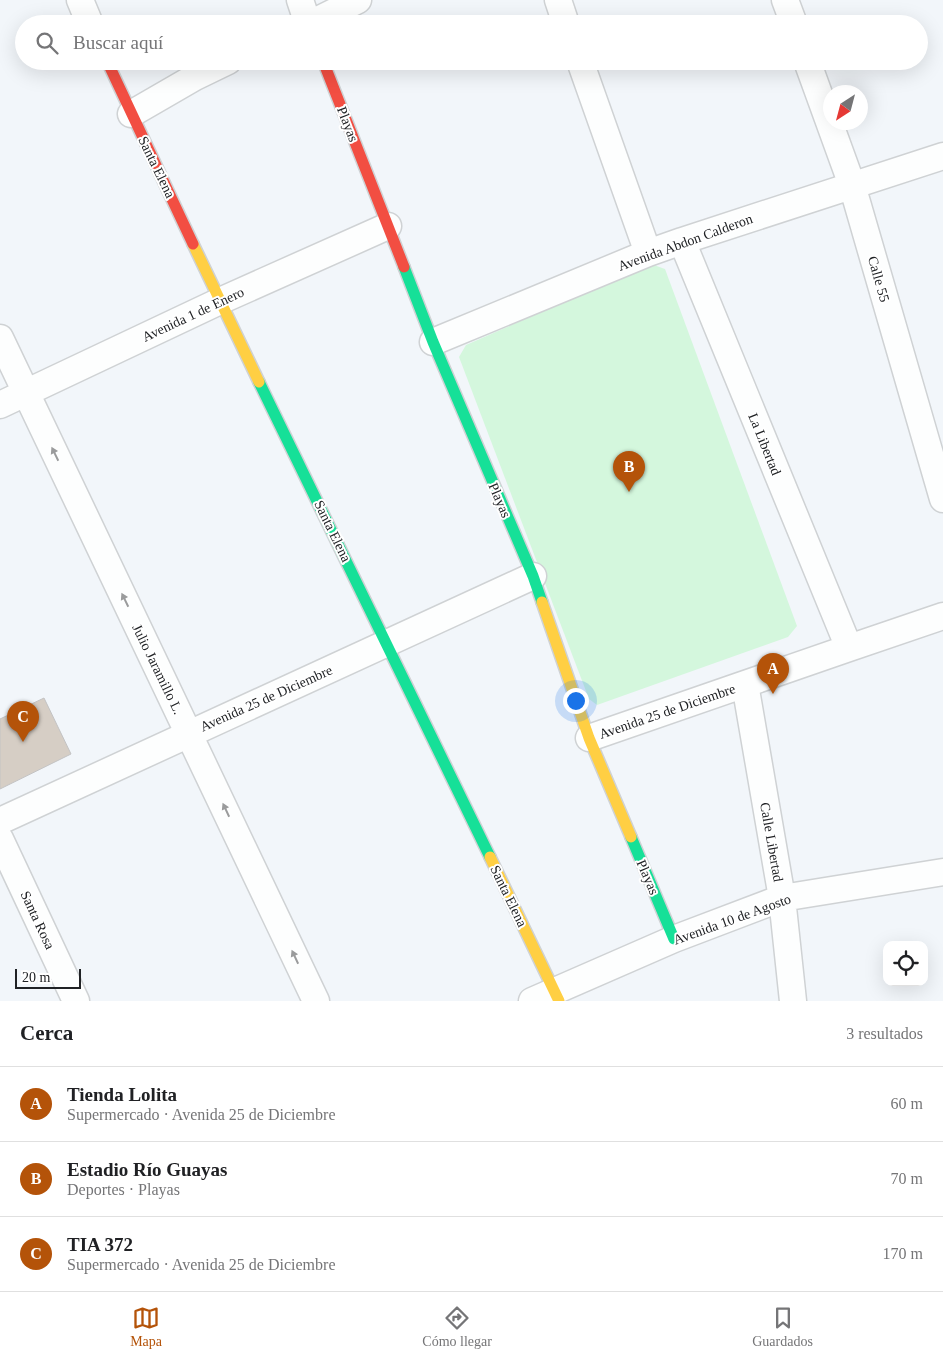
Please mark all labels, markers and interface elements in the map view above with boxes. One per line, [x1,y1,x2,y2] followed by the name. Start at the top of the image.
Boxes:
[15,15,928,70] search box
[33,29,61,57] icon: search
[73,32,163,53] text: Buscar aquí
[823,85,868,130] north arrow
[334,104,361,144] street label: Playas
[135,134,178,201] street label: Santa Elena
[616,211,754,274] street label: Avenida Abdon Calderon
[865,254,892,304] street label: Calle 55
[140,284,246,345] street label: Avenida 1 de Enero
[745,411,784,477] street label: La Libertad
[51,447,59,461] one-way arrow
[613,451,645,492] pin: B
[485,480,514,520] street label: Playas
[311,498,354,565] street label: Santa Elena
[121,593,129,608] one-way arrow
[129,622,186,717] street label: Julio Jaramillo L.
[757,653,789,694] pin: A
[198,662,335,734] street label: Avenida 25 de Diciembre
[597,681,737,742] street label: Avenida 25 de Diciembre
[563,688,589,714] your location
[7,701,39,742] pin: C
[757,801,786,883] street label: Calle Libertad
[221,803,229,817] one-way arrow
[633,857,662,897] street label: Playas
[487,863,530,930] street label: Santa Elena
[18,889,58,952] street label: Santa Rosa
[671,891,793,948] street label: Avenida 10 de Agosto
[883,941,928,986] map controls
[883,941,928,986] button: locate
[291,950,299,964] one-way arrow
[15,966,81,989] scale bar
[22,970,50,985] text: 20 m
[20,1021,73,1045] text: Cerca
[846,1025,923,1042] text: 3 resultados
[67,1084,177,1105] text: Tienda Lolita
[30,1095,42,1112] text: A
[891,1095,923,1112] text: 60 m
[67,1106,336,1123] text: Supermercado · Avenida 25 de Diciembre
[67,1159,227,1180] text: Estadio Río Guayas
[31,1170,41,1187] text: B
[891,1170,923,1187] text: 70 m
[67,1181,180,1198] text: Deportes · Playas
[67,1234,133,1255] text: TIA 372
[30,1245,42,1262] text: C
[883,1245,923,1262] text: 170 m
[67,1256,336,1273] text: Supermercado · Avenida 25 de Diciembre
[130,1304,162,1350] tab: Mapa
[422,1304,492,1350] tab: Cómo llegar
[752,1304,813,1350] tab: Guardados

